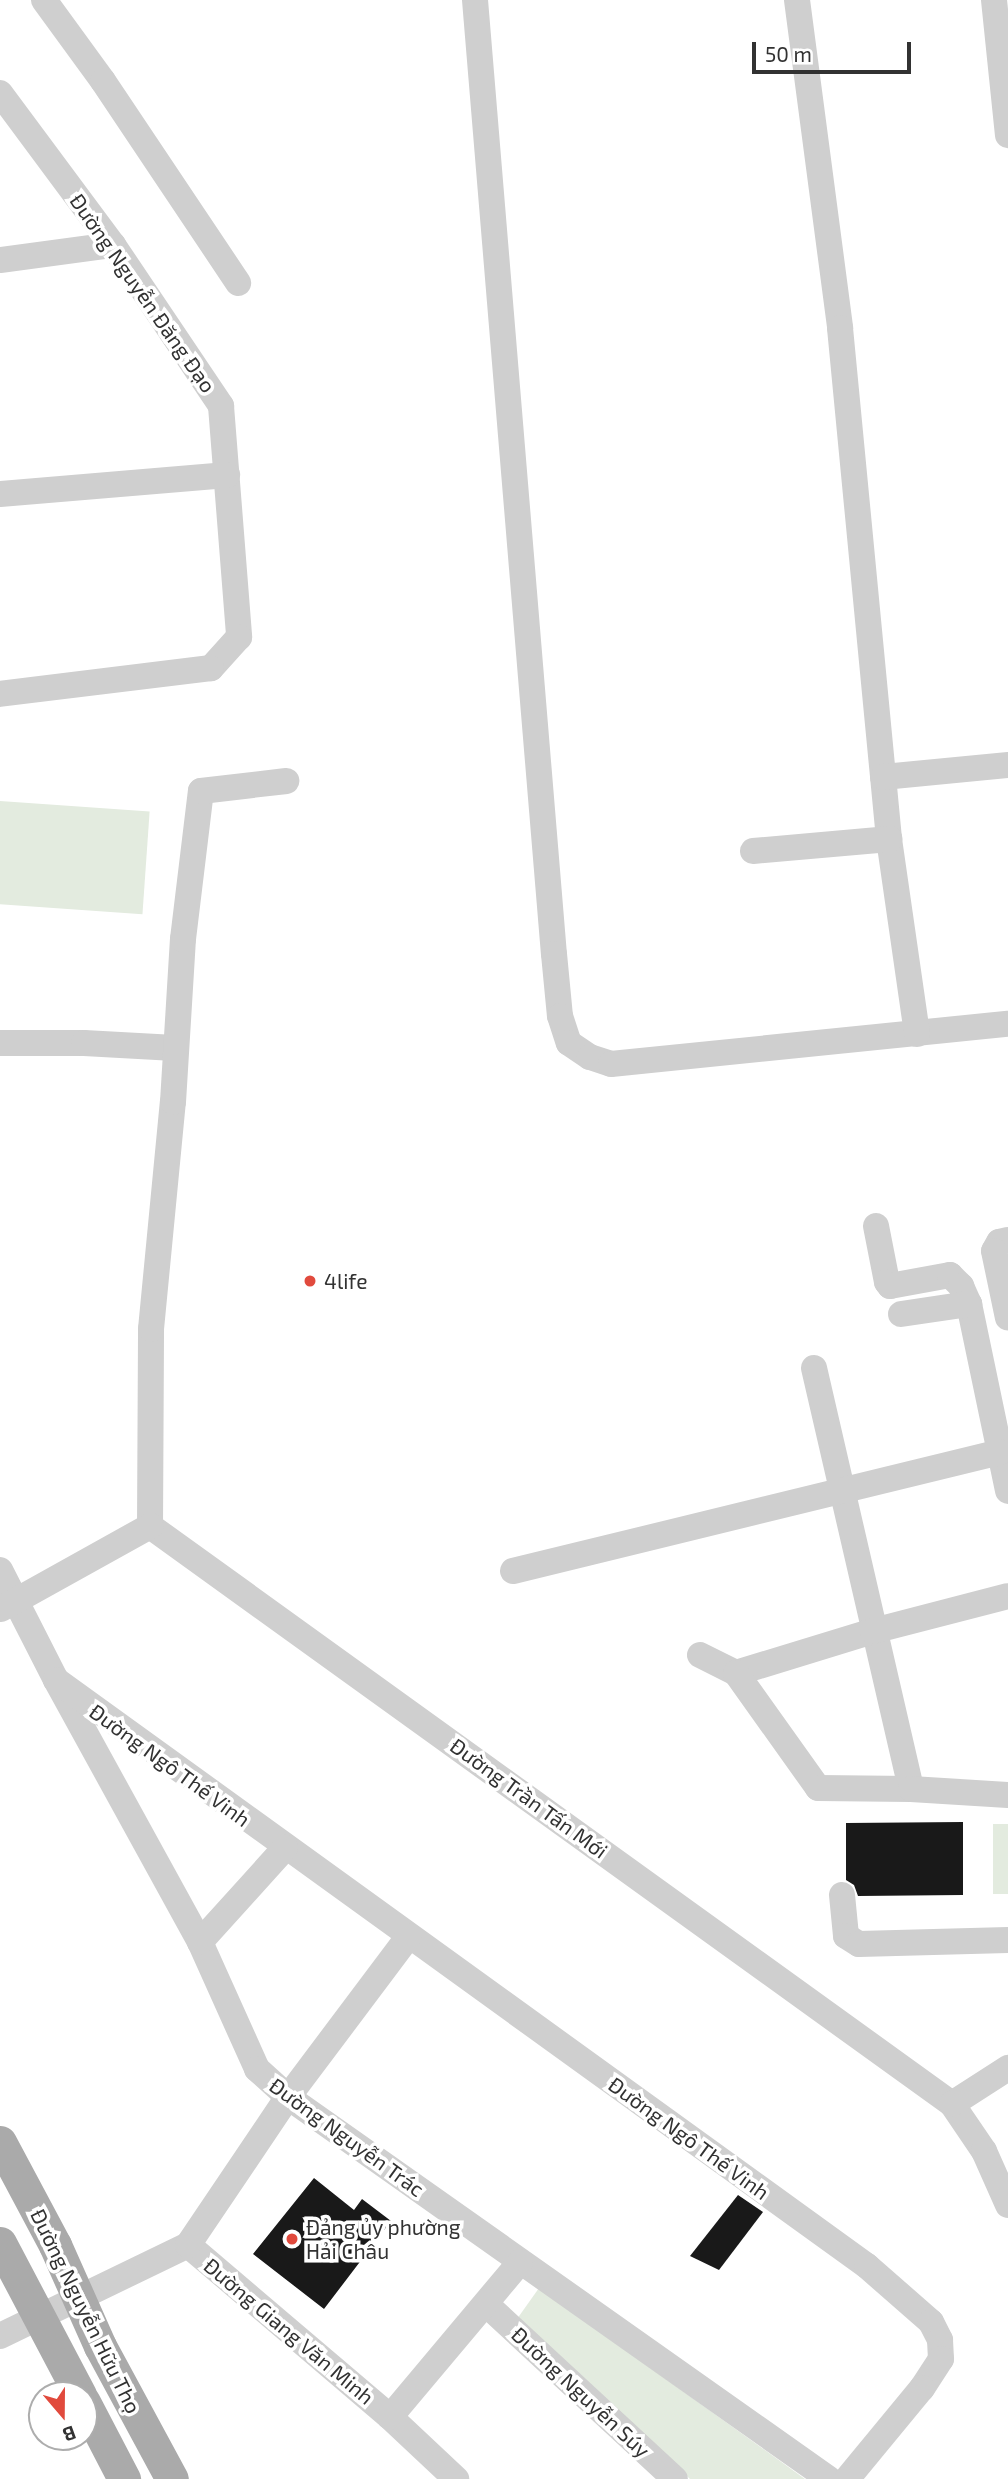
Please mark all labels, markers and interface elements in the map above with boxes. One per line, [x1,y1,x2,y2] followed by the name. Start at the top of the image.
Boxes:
[756,28,915,72] scale bar
[765,41,812,66] text: 50 m
[65,189,221,397] street label: Đường Nguyễn Đăng Đạo
[324,1268,367,1294] place label: 4life
[302,1273,318,1289] marker: 4life
[84,1698,256,1832] street label: Đường Ngô Thế Vinh
[445,1732,613,1864] street label: Đường Trần Tấn Mới
[603,2071,775,2205] street label: Đường Ngô Thế Vinh
[265,2072,429,2202] street label: Đường Nguyễn Trác
[25,2205,147,2417] street label: Đường Nguyễn Hữu Thọ
[306,2214,461,2264] place label: Đảng ủy phường Hải Châu
[284,2231,300,2247] marker: Đảng ủy phường Hải Châu
[199,2252,379,2410] street label: Đường Giang Văn Minh
[507,2321,655,2463] street label: Đường Nguyễn Súy
[28,2381,98,2451] north arrow
[60,2421,79,2447] text: B

